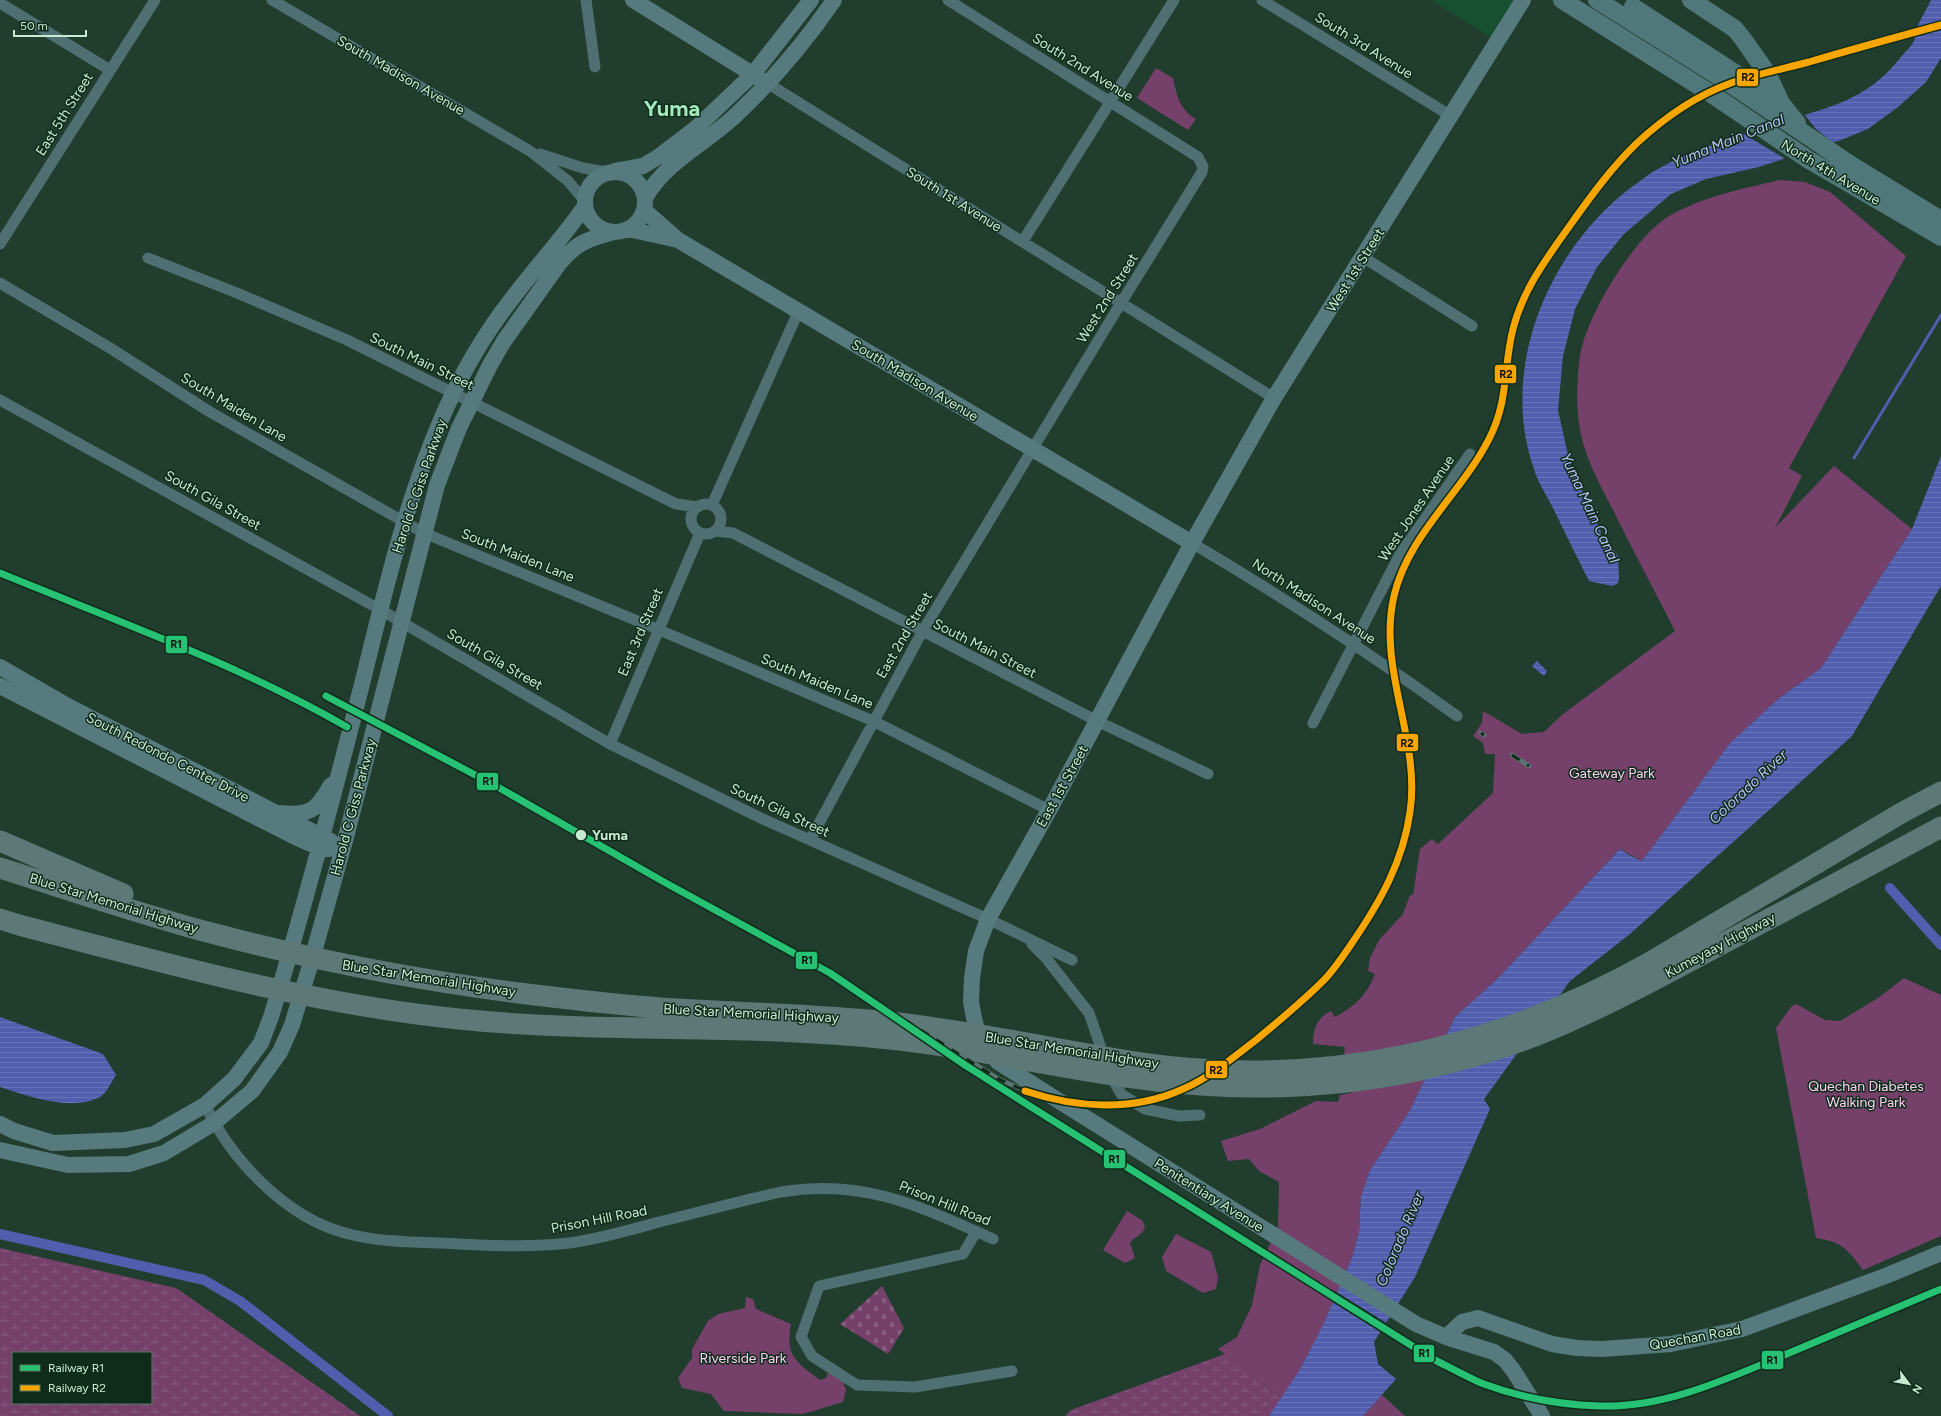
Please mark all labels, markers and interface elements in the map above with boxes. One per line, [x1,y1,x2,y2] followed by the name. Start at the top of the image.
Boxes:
[1312,8,1416,83] street label: South 3rd Avenue
[14,12,86,38] scale bar
[20,19,48,33] text: 50 m
[1029,30,1137,105] street label: South 2nd Avenue
[334,32,468,119] street label: South Madison Avenue
[1736,68,1759,87] line badge: R2
[32,70,97,159] street label: East 5th Street
[1741,71,1755,84] text: R2
[644,95,700,122] district label: Yuma
[1669,110,1787,172] water label: Yuma Main Canal
[1778,136,1884,209] street label: North 4th Avenue
[903,163,1005,236] street label: South 1st Avenue
[1323,225,1388,315] street label: West 1st Street
[1073,250,1142,346] street label: West 2nd Street
[367,329,477,394] street label: South Main Street
[848,336,981,425] street label: South Madison Avenue
[1494,364,1517,384] line badge: R2
[1499,368,1513,381] text: R2
[178,369,290,446] street label: South Maiden Lane
[388,416,451,556] street label: Harold C Giss Parkway
[1557,450,1624,567] water label: Yuma Main Canal
[1375,452,1458,564] street label: West Jones Avenue
[161,467,264,534] street label: South Gila Street
[459,525,577,586] street label: South Maiden Lane
[1249,555,1379,648] street label: North Madison Avenue
[614,586,667,679] street label: East 3rd Street
[873,589,936,682] street label: East 2nd Street
[930,615,1039,682] street label: South Main Street
[444,625,546,694] street label: South Gila Street
[165,635,188,654] line badge: R1
[170,638,182,651] text: R1
[758,650,876,713] street label: South Maiden Lane
[84,709,252,806] street label: South Redondo Center Drive
[1396,733,1419,752] line badge: R2
[327,736,380,877] street label: Harold C Giss Parkway
[1400,737,1414,750] text: R2
[1033,742,1092,830] street label: East 1st Street
[1705,746,1792,828] water label: Colorado River
[1569,765,1655,782] park label: Gateway Park
[476,772,499,791] line badge: R1
[482,775,494,788] text: R1
[727,780,832,841] street label: South Gila Street
[592,827,628,844] place label: Yuma
[574,828,588,842] marker: Yuma
[27,870,201,937] street label: Blue Star Memorial Highway
[1662,909,1779,982] street label: Kumeyaay Highway
[795,951,818,970] line badge: R1
[801,954,813,967] text: R1
[341,956,518,1001] street label: Blue Star Memorial Highway
[663,1000,840,1027] street label: Blue Star Memorial Highway
[984,1028,1161,1073] street label: Blue Star Memorial Highway
[1205,1060,1228,1079] line badge: R2
[1209,1064,1223,1077] text: R2
[1808,1078,1924,1111] park label: Quechan Diabetes Walking Park
[1103,1149,1126,1169] line badge: R1
[1108,1153,1120,1166] text: R1
[1151,1155,1267,1236] street label: Penitentiary Avenue
[896,1177,993,1230] street label: Prison Hill Road
[1372,1188,1428,1289] water label: Colorado River
[550,1202,649,1237] street label: Prison Hill Road
[1648,1321,1742,1354] street label: Quechan Road
[1413,1344,1435,1363] line badge: R1
[1418,1347,1430,1360] text: R1
[699,1350,787,1367] park label: Riverside Park
[1761,1350,1784,1370] line badge: R1
[12,1352,152,1404] legend
[1766,1354,1778,1367] text: R1
[48,1361,104,1375] text: Railway R1
[1889,1364,1929,1404] north arrow
[48,1381,106,1395] text: Railway R2
[1909,1382,1925,1396] text: N

